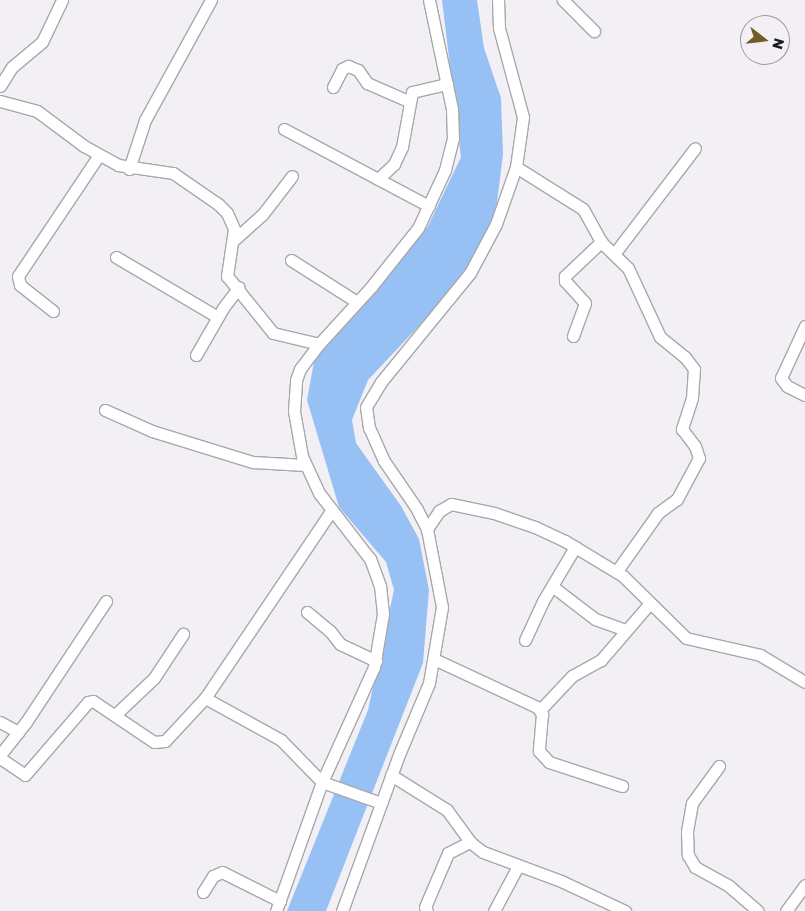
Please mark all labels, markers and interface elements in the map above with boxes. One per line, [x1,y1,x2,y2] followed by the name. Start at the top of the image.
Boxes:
[740,15,790,65] north arrow
[769,37,789,51] text: N

